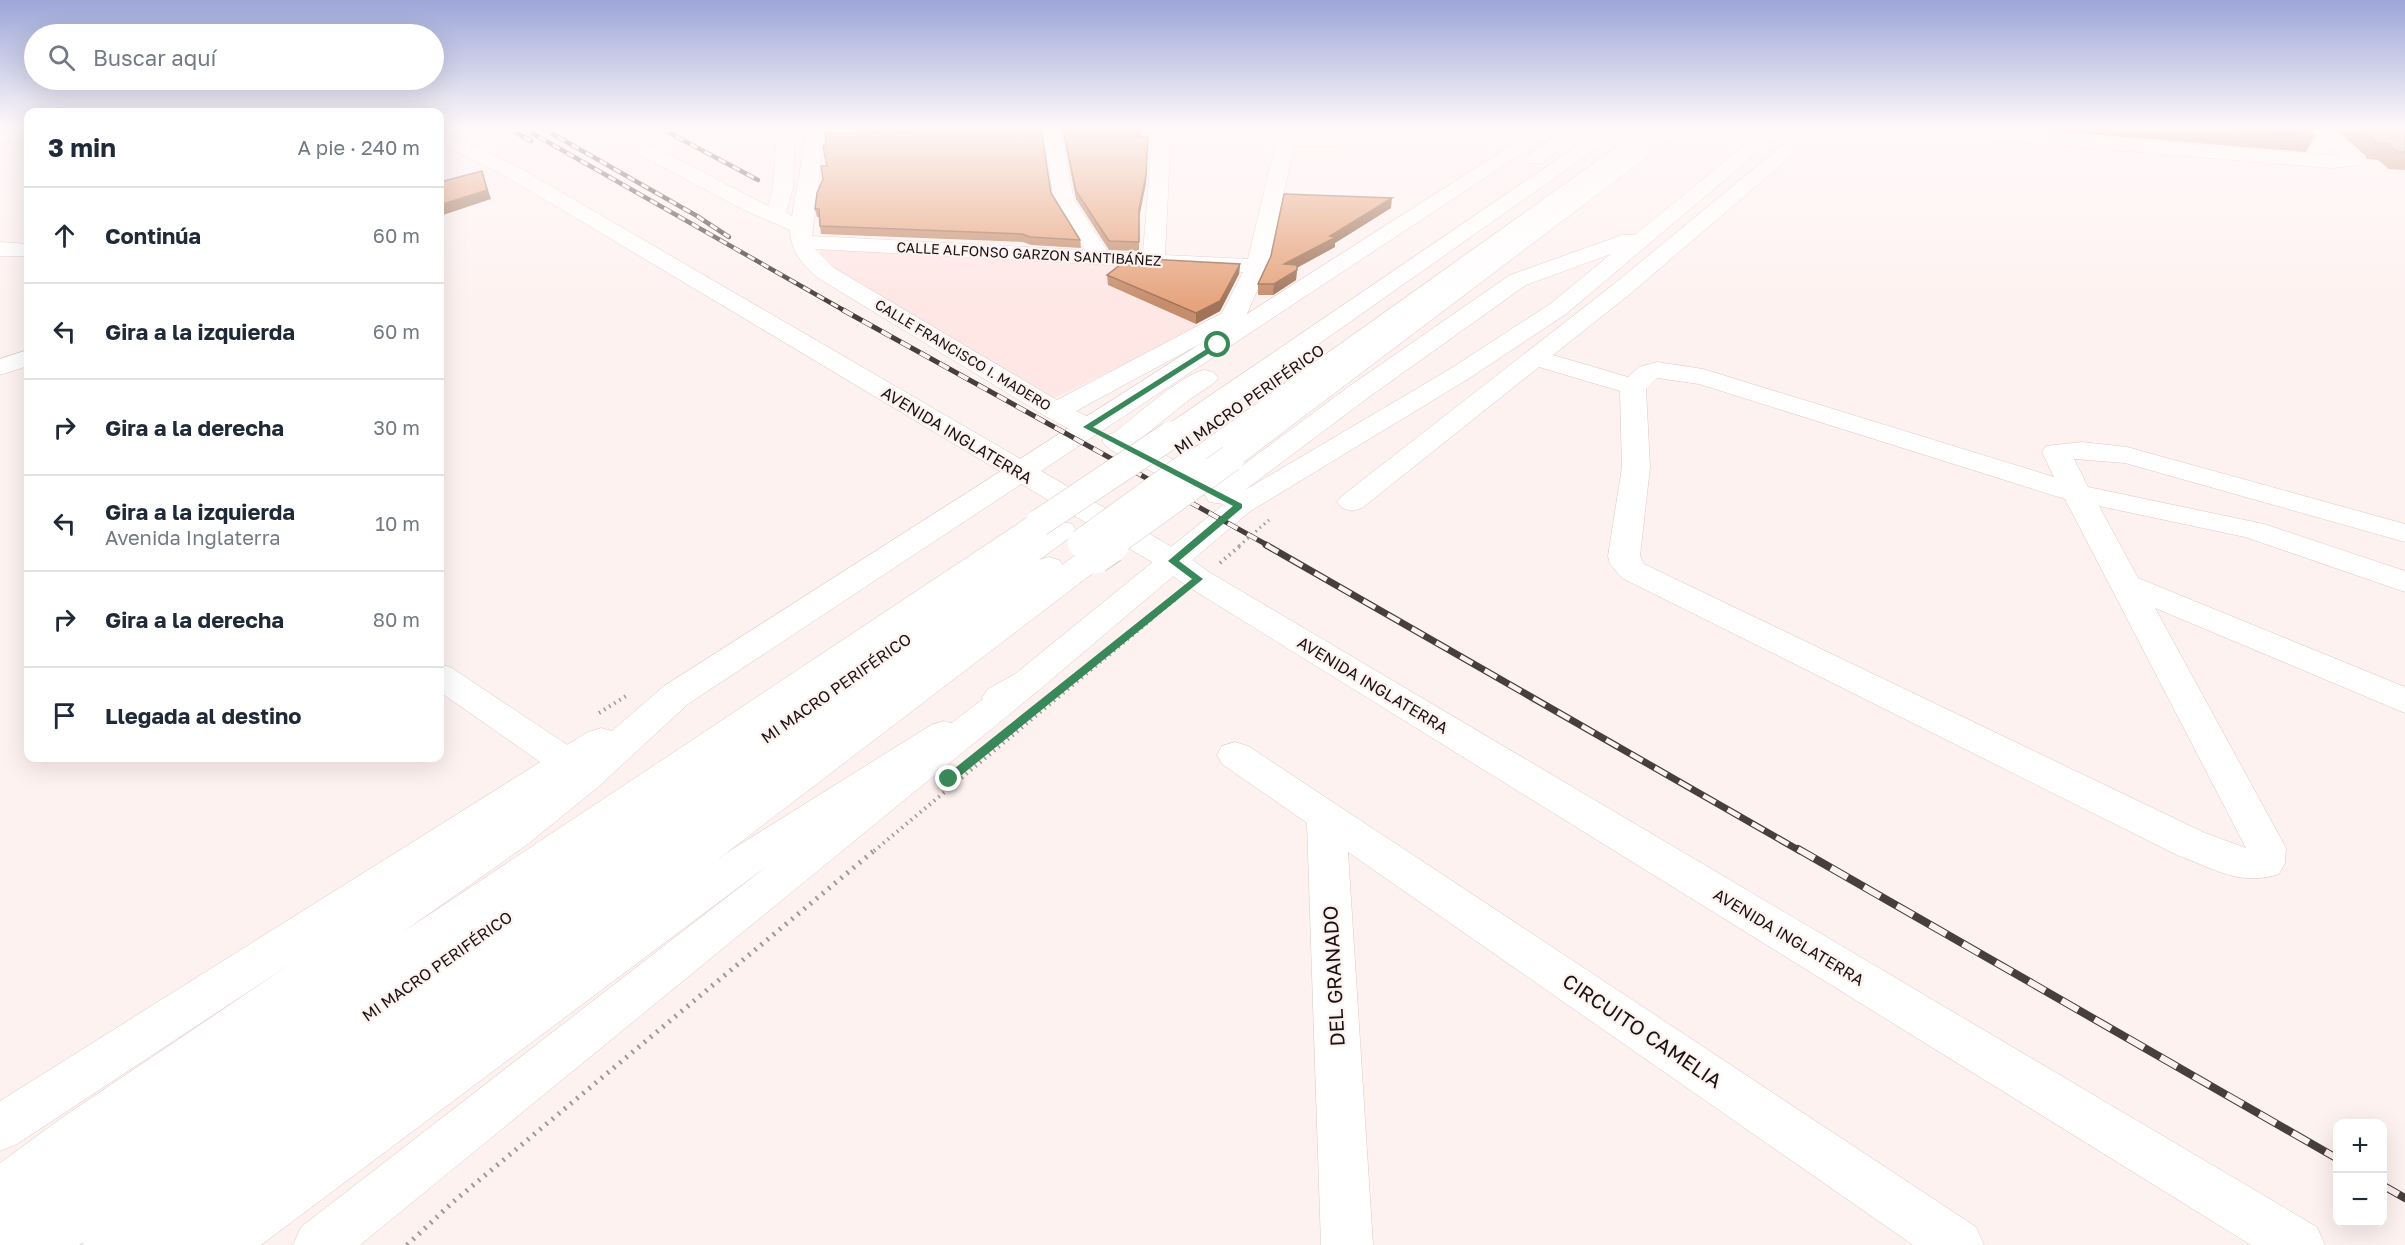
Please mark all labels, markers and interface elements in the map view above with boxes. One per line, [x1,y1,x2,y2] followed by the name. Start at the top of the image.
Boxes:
[24,24,444,90] search box
[45,41,78,74] icon: search
[93,44,216,71] text: Buscar aquí
[48,132,116,163] text: 3 min
[297,135,420,159] text: A pie · 240 m
[48,219,81,252] icon: ahead
[105,222,201,249] text: Continúa
[373,223,420,247] text: 60 m
[896,238,1162,269] street label: CALLE ALFONSO GARZON SANTIBÁÑEZ
[872,295,1054,414] street label: CALLE FRANCISCO I. MADERO
[48,315,81,348] icon: left
[105,318,295,345] text: Gira a la izquierda
[373,319,420,343] text: 60 m
[1204,331,1230,357] route start
[1170,340,1328,458] street label: MI MACRO PERIFÉRICO
[878,382,1036,488] street label: AVENIDA INGLATERRA
[48,411,81,444] icon: right
[105,414,284,441] text: Gira a la derecha
[373,415,420,439] text: 30 m
[105,498,295,525] text: Gira a la izquierda
[48,507,81,540] icon: left
[375,511,420,535] text: 10 m
[105,525,281,549] text: Avenida Inglaterra
[48,603,81,636] icon: right
[105,606,284,633] text: Gira a la derecha
[373,607,420,631] text: 80 m
[757,629,915,747] street label: MI MACRO PERIFÉRICO
[1294,632,1452,738] street label: AVENIDA INGLATERRA
[48,699,81,732] icon: arrive
[105,702,302,729] text: Llegada al destino
[935,765,961,791] route end
[1710,884,1868,990] street label: AVENIDA INGLATERRA
[1317,905,1349,1047] street label: DEL GRANADO
[358,907,516,1025] street label: MI MACRO PERIFÉRICO
[1558,968,1727,1092] street label: CIRCUITO CAMELIA
[2333,1119,2387,1227] map controls
[2333,1119,2387,1173] button: +
[2333,1173,2387,1227] button: −

